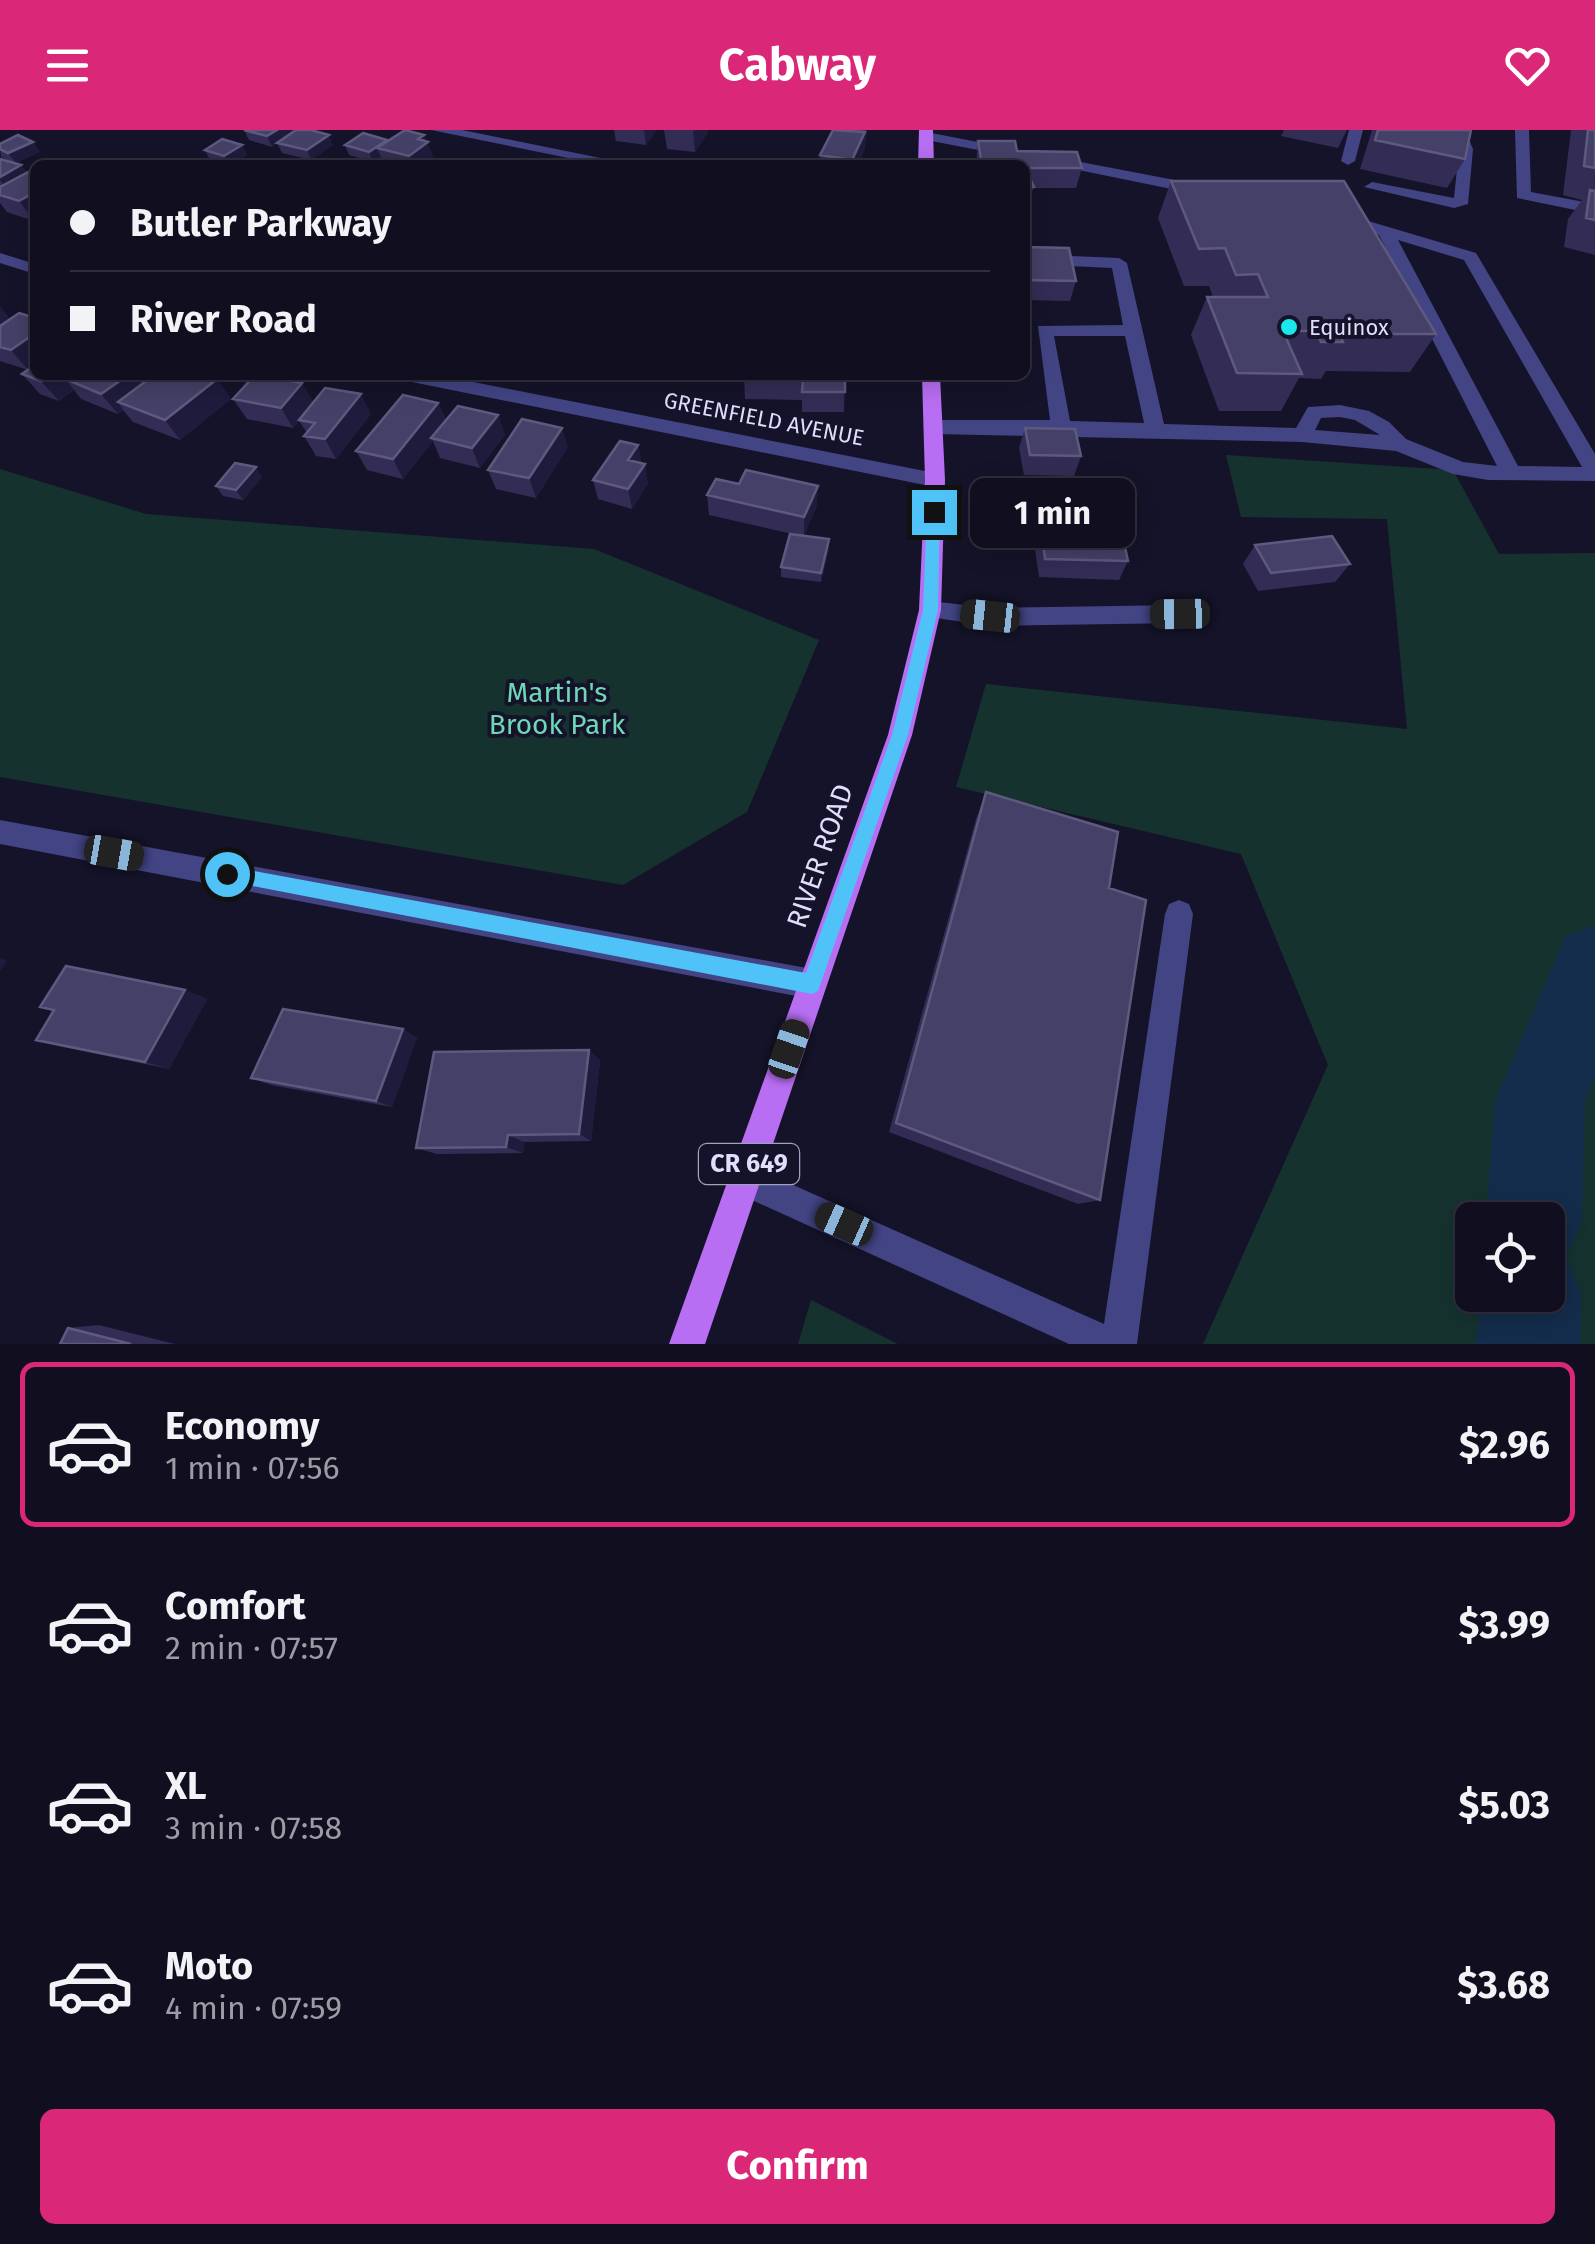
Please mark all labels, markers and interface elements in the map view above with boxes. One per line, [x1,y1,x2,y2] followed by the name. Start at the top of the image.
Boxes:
[40,38,95,93] icon: menu
[719,38,876,92] text: Cabway
[1500,38,1555,93] icon: heart
[130,200,392,246] text: Butler Parkway
[130,296,317,342] text: River Road
[1309,314,1389,341] place label: Equinox
[1278,316,1300,338] marker: Equinox
[662,386,866,452] street label: GREENFIELD AVENUE
[969,477,1134,547] callout: 1 min
[912,490,957,535] route end
[1014,494,1091,532] text: 1 min
[959,598,1021,634] car
[1150,598,1210,630] car
[489,676,626,741] park label: Martin's Brook Park
[780,780,860,932] street label: RIVER ROAD
[82,833,146,873] car
[205,852,250,897] route start
[765,1016,813,1082] car
[699,1144,799,1184] road number: CR 649
[810,1198,878,1250] car
[1455,1202,1565,1312] map controls
[1455,1202,1565,1312] button: locate
[45,1400,135,1490] icon: car
[165,1403,320,1449] text: Economy
[1459,1422,1550,1468] text: $2.96
[165,1449,340,1487] text: 1 min · 07:56
[45,1580,135,1670] icon: car
[165,1583,306,1629] text: Comfort
[1459,1602,1550,1648] text: $3.99
[165,1629,338,1667] text: 2 min · 07:57
[45,1760,135,1850] icon: car
[165,1763,207,1809] text: XL
[1459,1782,1550,1828] text: $5.03
[165,1809,342,1847] text: 3 min · 07:58
[45,1940,135,2030] icon: car
[165,1943,253,1989] text: Moto
[1457,1962,1550,2008] text: $3.68
[165,1989,342,2027] text: 4 min · 07:59
[40,2109,1555,2224] button: Confirm

